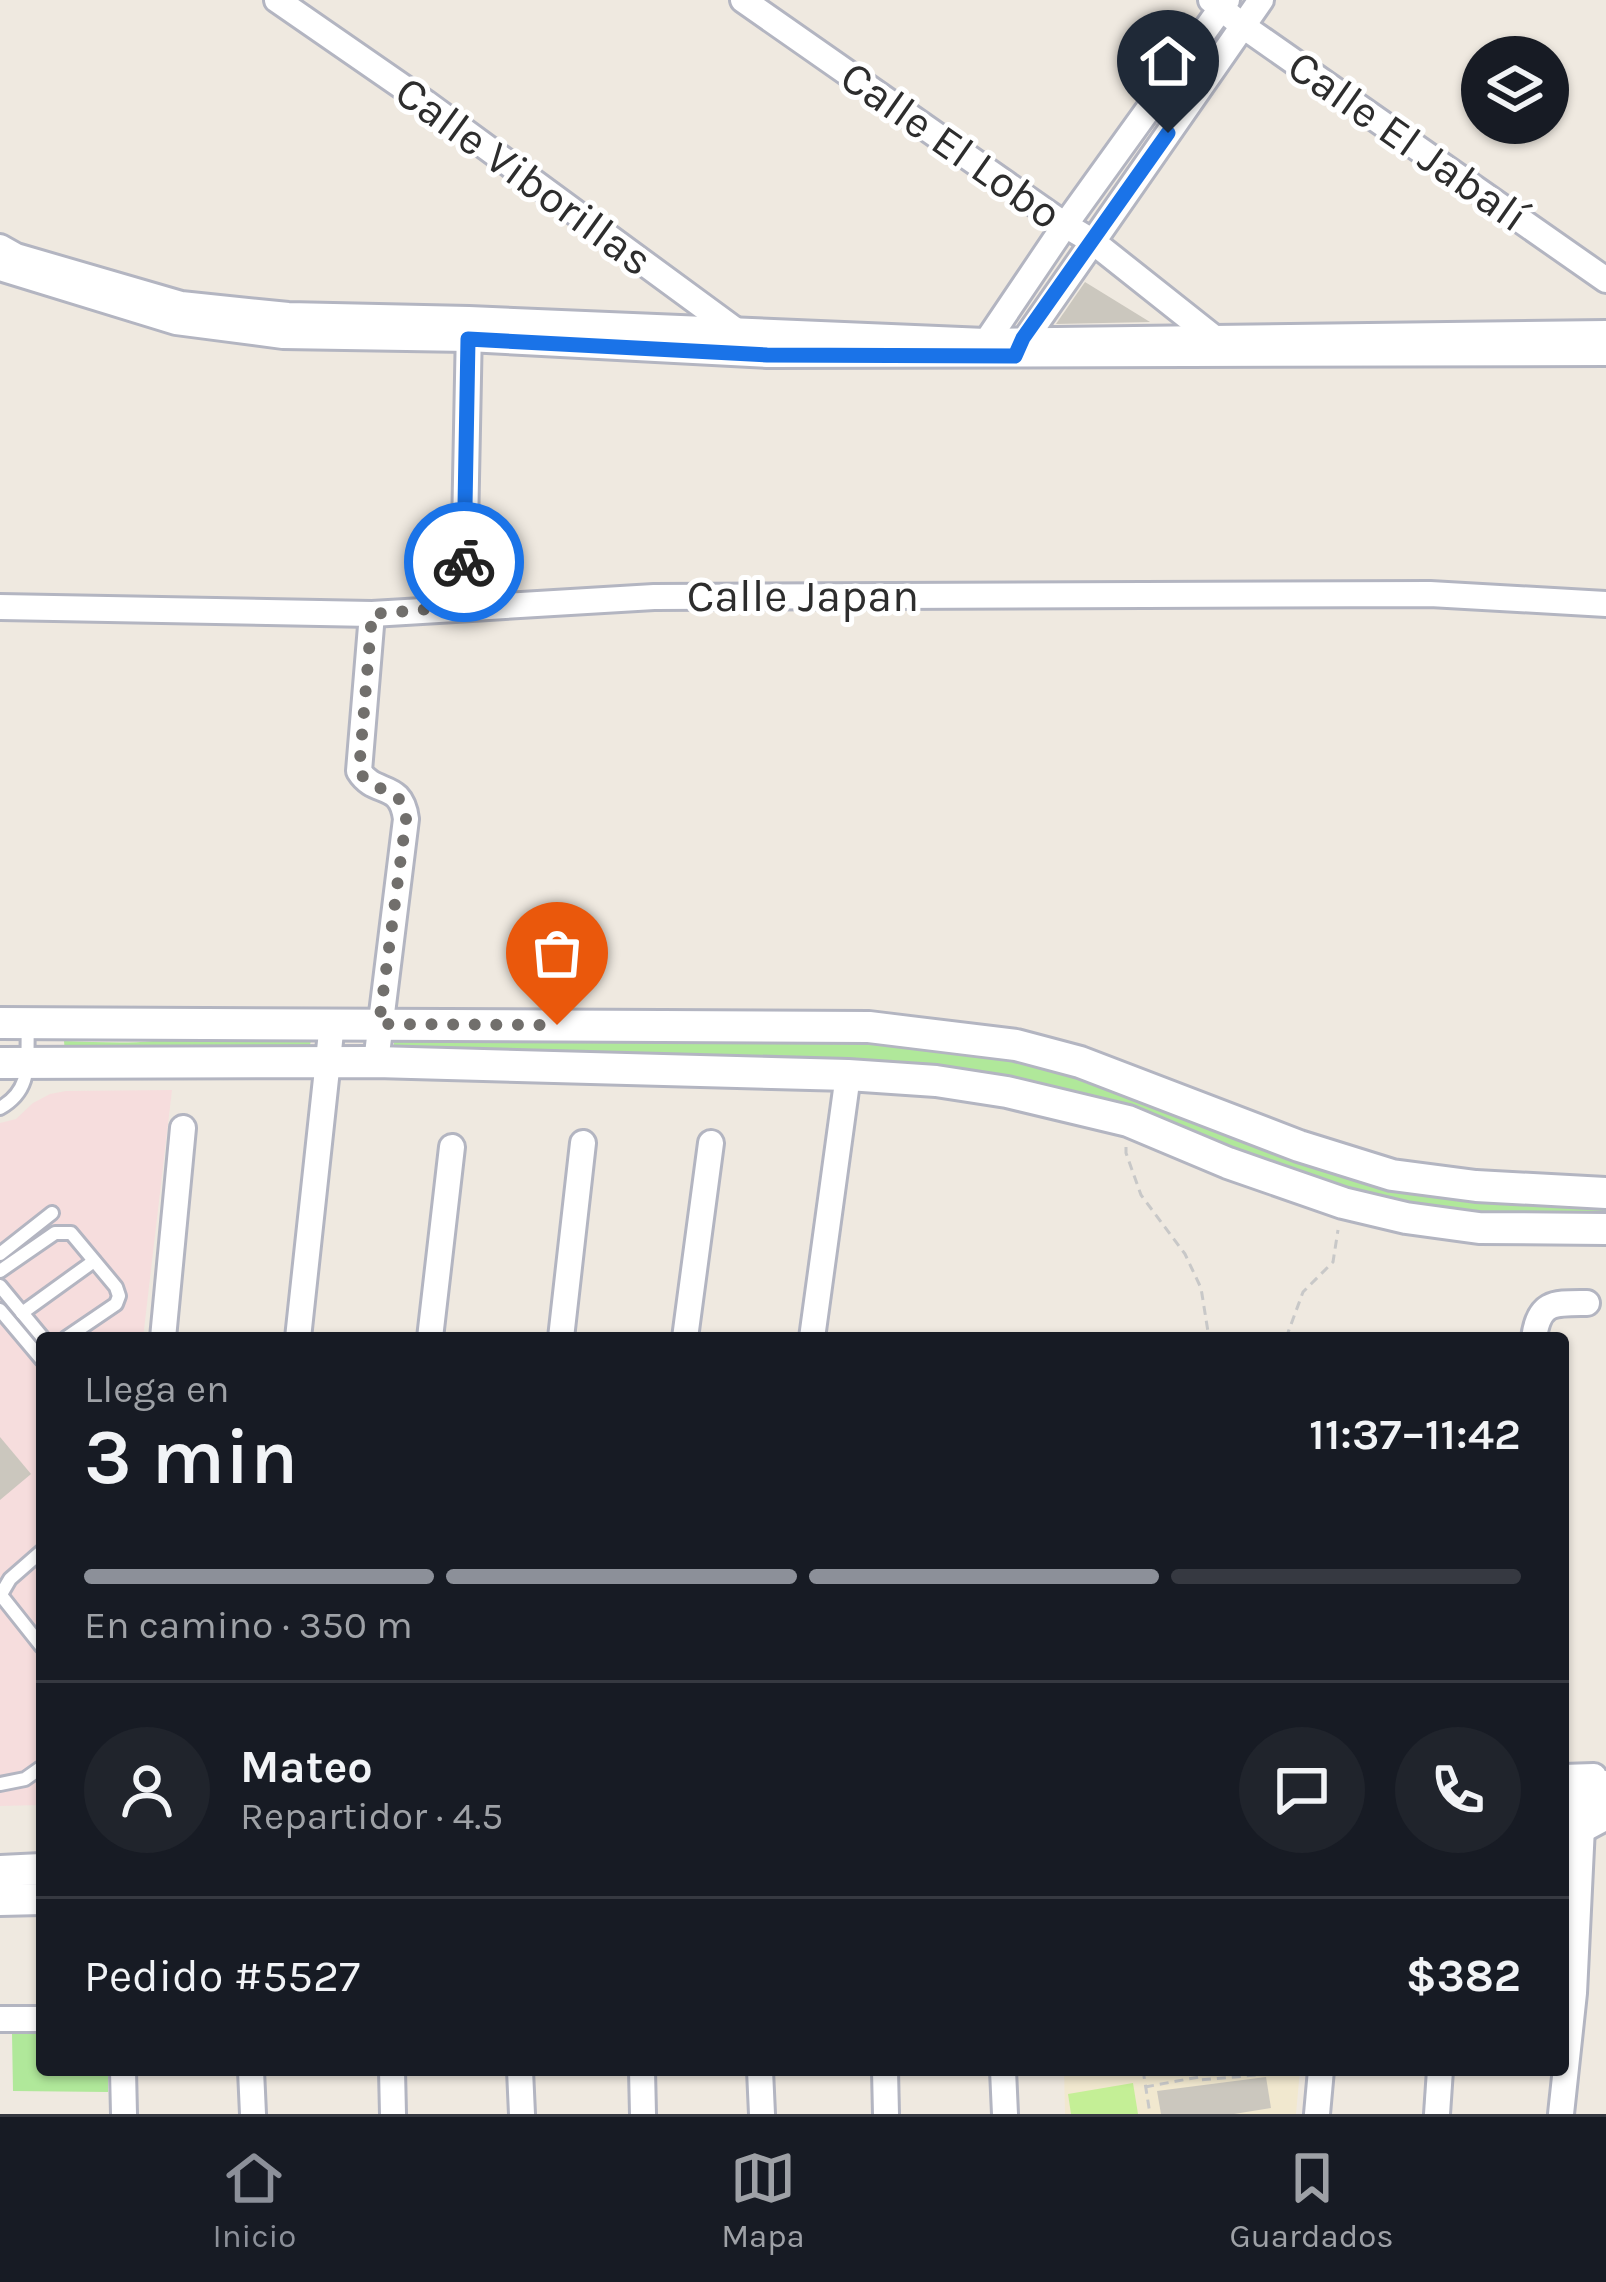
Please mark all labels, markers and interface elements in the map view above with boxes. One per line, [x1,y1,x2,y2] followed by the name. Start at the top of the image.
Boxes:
[1117,10,1219,133] pin
[1135,28,1201,94] icon: home
[1461,36,1569,144] map controls
[1461,36,1569,144] button: layers
[1278,39,1538,243] street label: Calle El Jabalí
[831,50,1071,240] street label: Calle El Lobo
[385,65,663,287] street label: Calle Viborillas
[404,502,524,622] courier
[431,529,497,595] icon: bike
[687,570,919,622] street label: Calle Japan
[506,902,608,1025] pin
[524,920,590,986] icon: bag
[84,1366,230,1412] text: Llega en
[1309,1408,1521,1460] text: 11:37–11:42
[84,1411,298,1503] text: 3 min
[84,1602,413,1648] text: En camino · 350 m
[84,1727,210,1853] button: person
[1239,1727,1365,1853] button: chat
[1395,1727,1521,1853] button: phone
[240,1741,373,1793] text: Mateo
[240,1793,503,1839] text: Repartidor · 4.5
[84,1950,360,2002] text: Pedido #5527
[1406,1950,1521,2002] text: $382
[212,2145,296,2255] tab: Inicio
[721,2145,805,2255] tab: Mapa
[1230,2145,1394,2255] tab: Guardados

